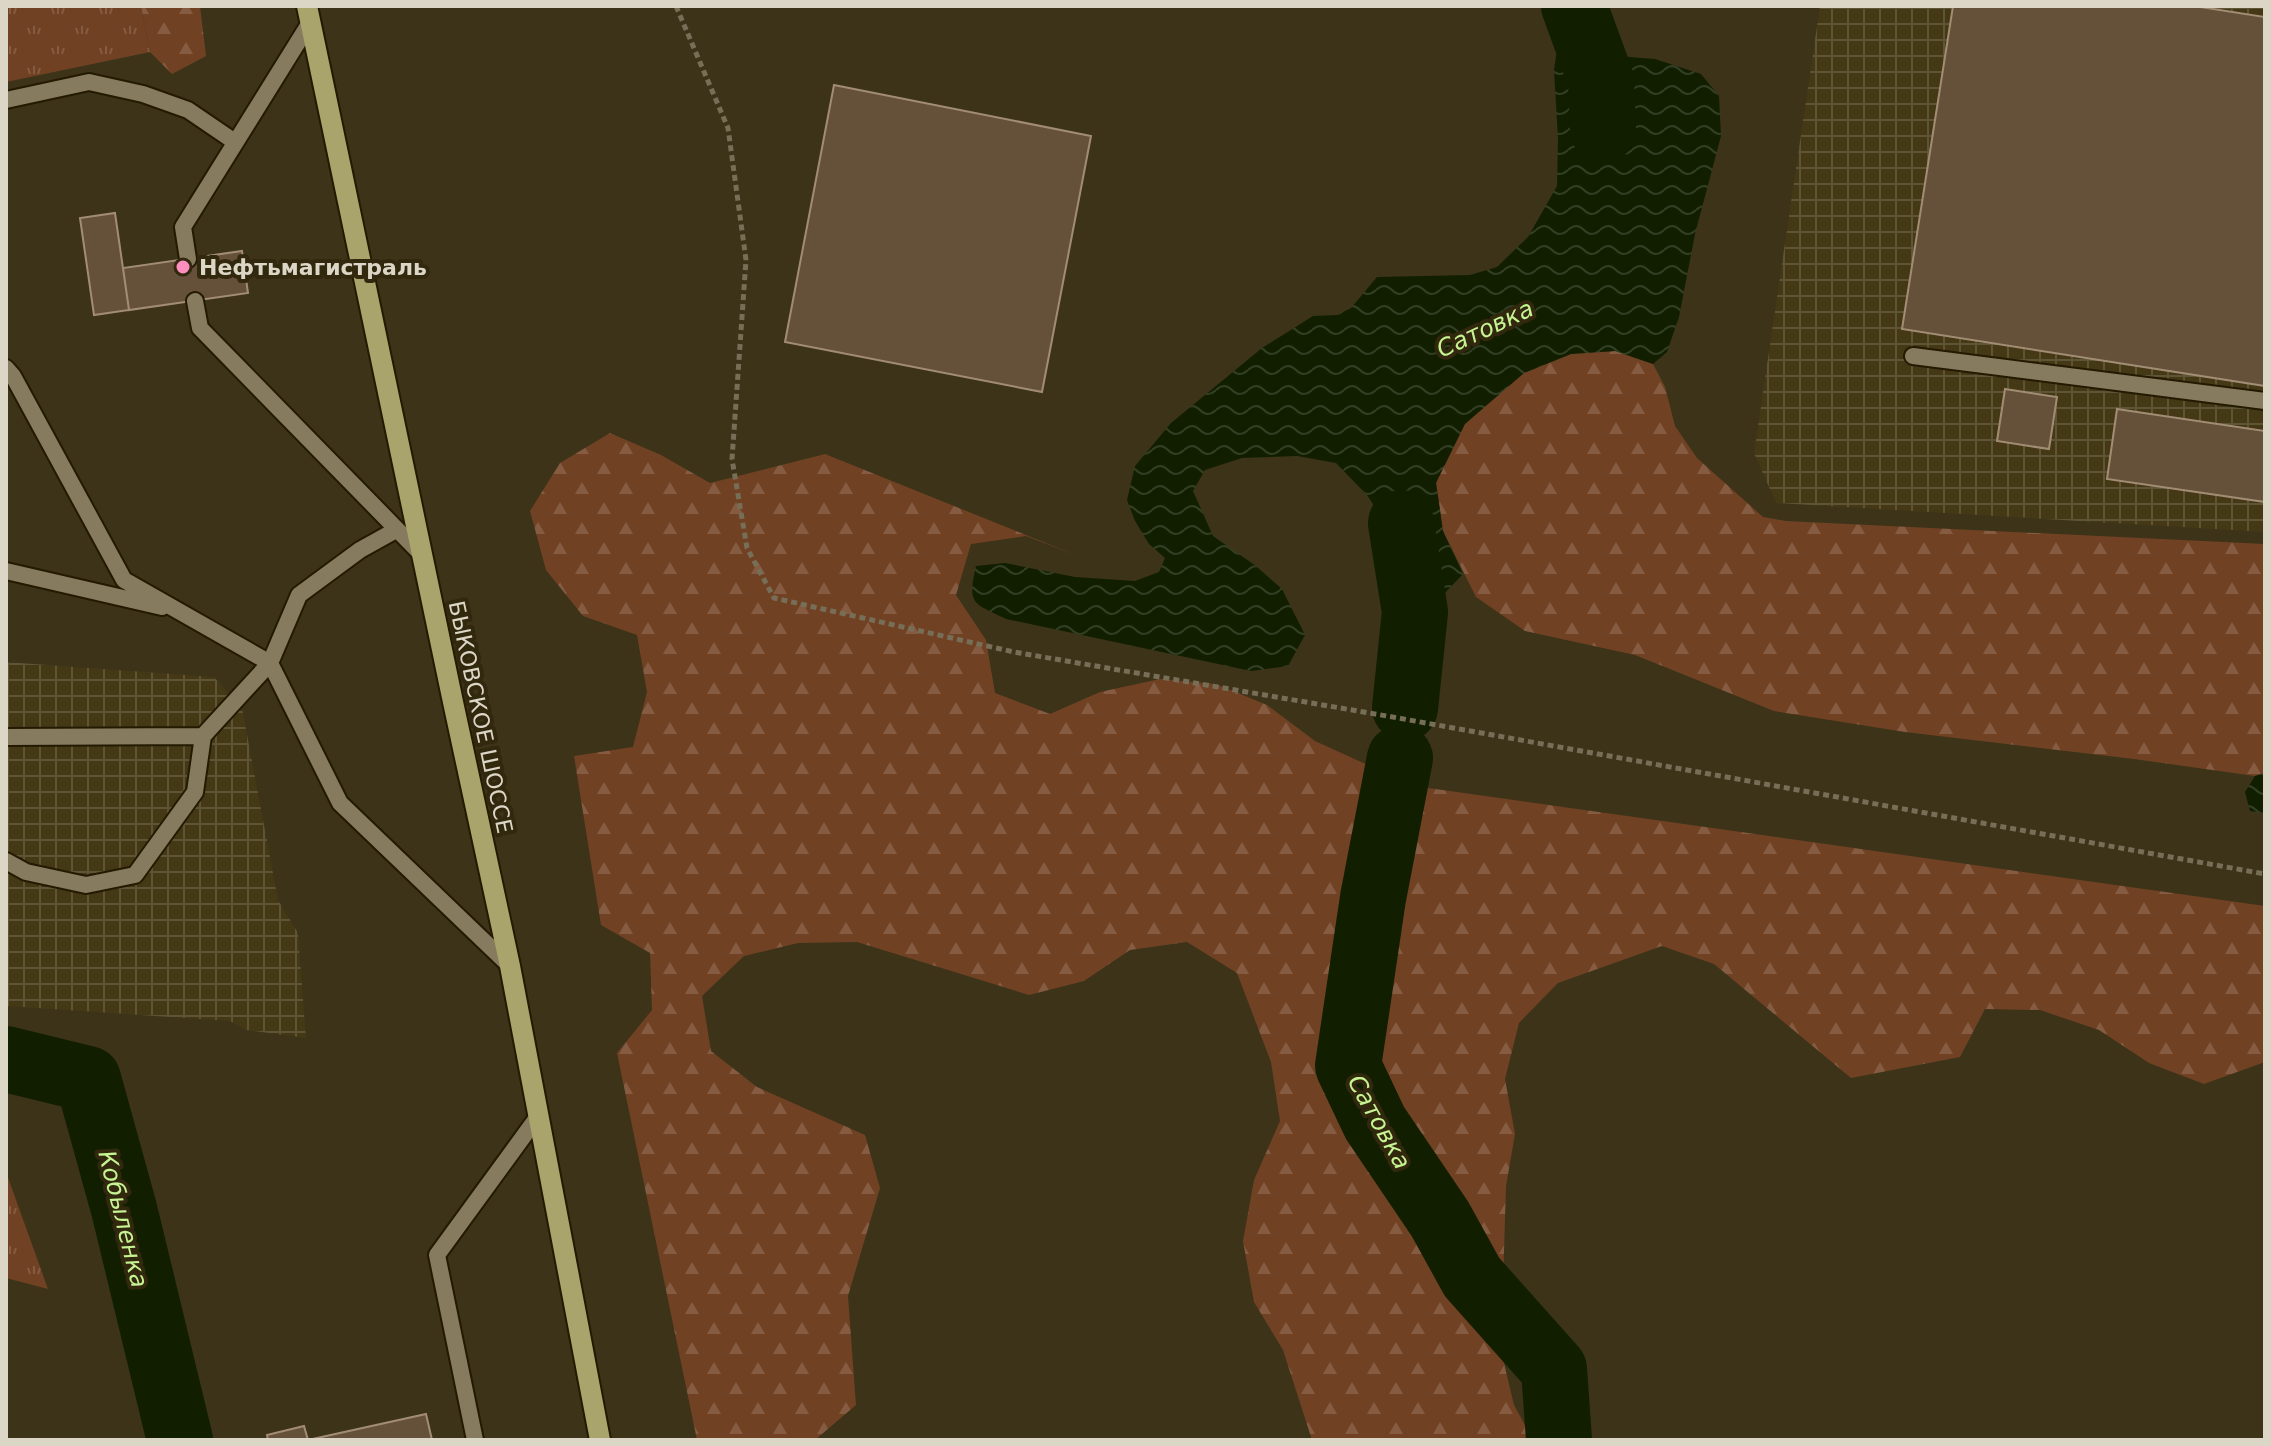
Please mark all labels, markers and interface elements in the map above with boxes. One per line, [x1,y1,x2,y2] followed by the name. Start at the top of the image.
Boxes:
[199,255,427,280] place label: Нефтьмагистраль
[174,258,192,276] marker: Нефтьмагистраль
[1432,294,1538,364] water label: Сатовка
[444,599,517,836] street label: БЫКОВСКОЕ ШОССЕ
[1342,1070,1416,1174] water label: Сатовка
[92,1147,154,1291] water label: Кобыленка

